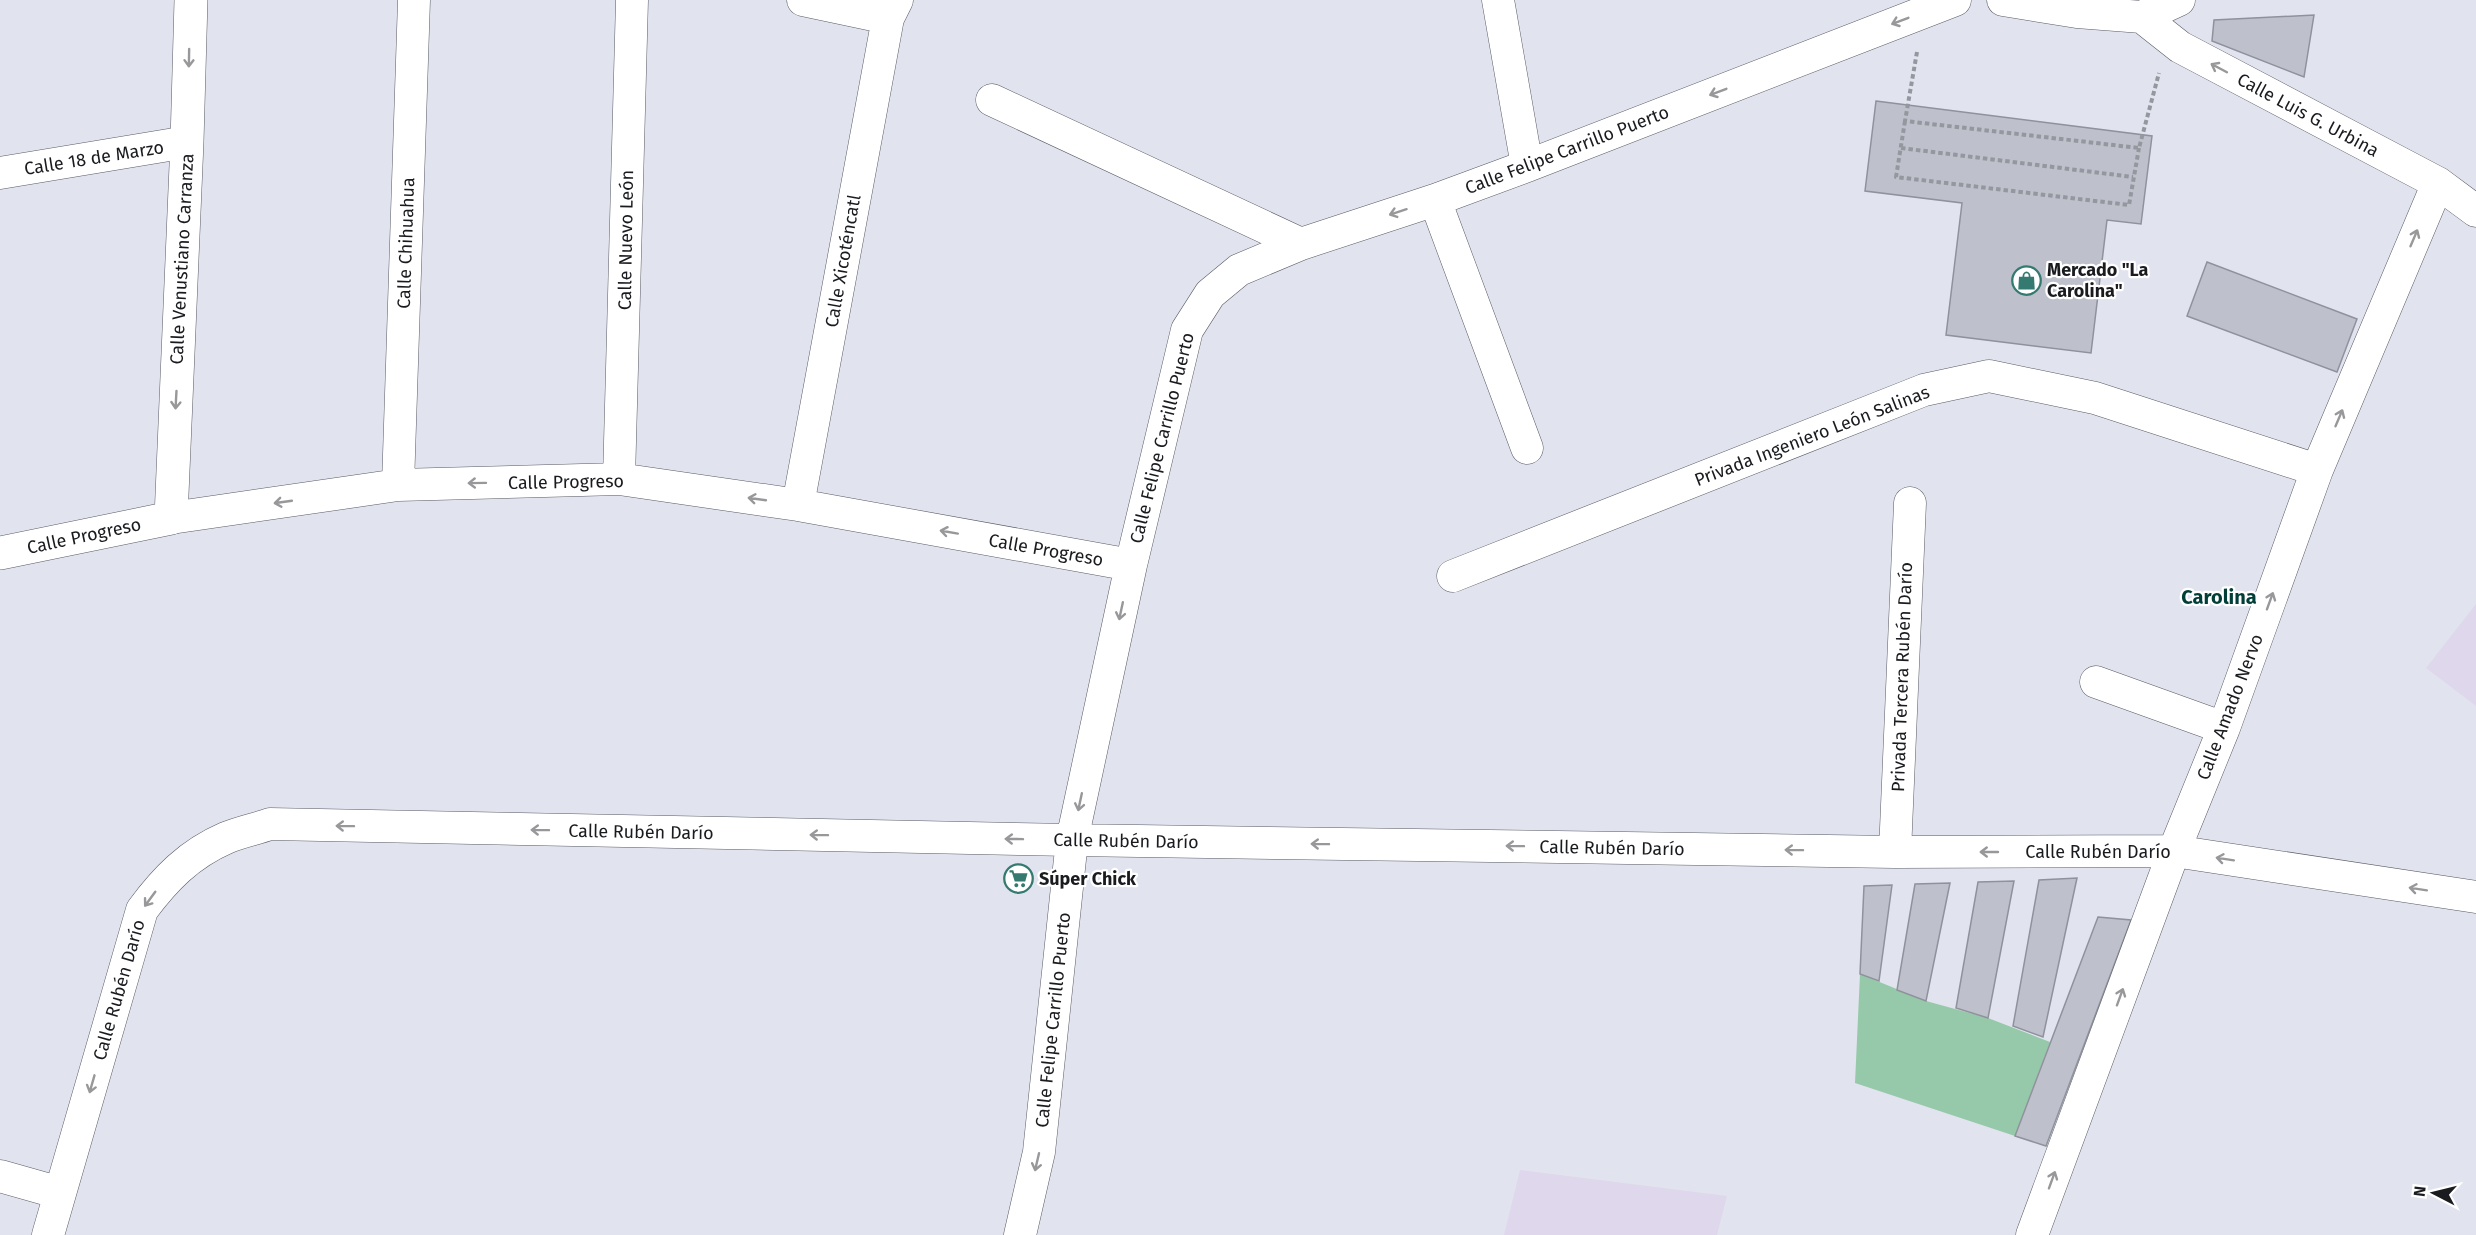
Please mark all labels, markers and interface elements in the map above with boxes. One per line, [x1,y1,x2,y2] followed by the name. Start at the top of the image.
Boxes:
[1891,16,1910,27] one-way arrow
[184,48,195,68] one-way arrow
[2211,62,2228,74] one-way arrow
[2233,68,2383,162] street label: Calle Luis G. Urbina
[1710,87,1728,98] one-way arrow
[1462,101,1672,199] street label: Calle Felipe Carrillo Puerto
[23,136,165,180] street label: Calle 18 de Marzo
[165,153,199,365] street label: Calle Venustiano Carranza
[614,170,638,310] street label: Calle Nuevo León
[393,177,419,309] street label: Calle Chihuahua
[820,193,866,329] street label: Calle Xicoténcatl
[1389,207,1408,218] one-way arrow
[2409,230,2421,248] one-way arrow
[2047,259,2149,302] place label: Mercado "La Carolina"
[2010,264,2042,296] shop icon: Mercado "La Carolina"
[1125,330,1199,546] street label: Calle Felipe Carrillo Puerto
[1691,381,1933,491] street label: Privada Ingeniero León Salinas
[170,390,181,410] one-way arrow
[2334,410,2345,428] one-way arrow
[508,470,624,494] street label: Calle Progreso
[467,477,487,489] one-way arrow
[748,494,768,505] one-way arrow
[274,496,294,507] one-way arrow
[25,513,143,559] street label: Calle Progreso
[940,526,960,537] one-way arrow
[987,529,1105,571] street label: Calle Progreso
[1887,562,1917,792] street label: Privada Tercera Rubén Darío
[2181,585,2257,609] district label: Carolina
[2265,592,2276,610] one-way arrow
[1115,601,1126,620] one-way arrow
[2192,631,2268,783] street label: Calle Amado Nervo
[1074,792,1085,811] one-way arrow
[335,820,355,831] one-way arrow
[568,820,714,844] street label: Calle Rubén Darío
[530,824,550,835] one-way arrow
[809,829,829,841] one-way arrow
[1053,829,1199,853] street label: Calle Rubén Darío
[1004,833,1024,845] one-way arrow
[1539,836,1685,860] street label: Calle Rubén Darío
[1311,838,1331,849] one-way arrow
[1506,840,1526,852] one-way arrow
[2025,841,2171,863] street label: Calle Rubén Darío
[1785,844,1805,856] one-way arrow
[1980,846,2000,858] one-way arrow
[2216,854,2236,865] one-way arrow
[1002,863,1034,895] supermarket icon: Súper Chick
[1039,868,1137,890] place label: Súper Chick
[2409,883,2429,894] one-way arrow
[144,891,156,907] one-way arrow
[1031,911,1075,1129] street label: Calle Felipe Carrillo Puerto
[88,917,150,1063] street label: Calle Rubén Darío
[2115,988,2126,1007] one-way arrow
[86,1075,97,1094] one-way arrow
[1031,1152,1042,1171] one-way arrow
[2404,1163,2464,1223] north arrow
[2047,1171,2058,1190] one-way arrow
[2410,1185,2430,1198] text: N

